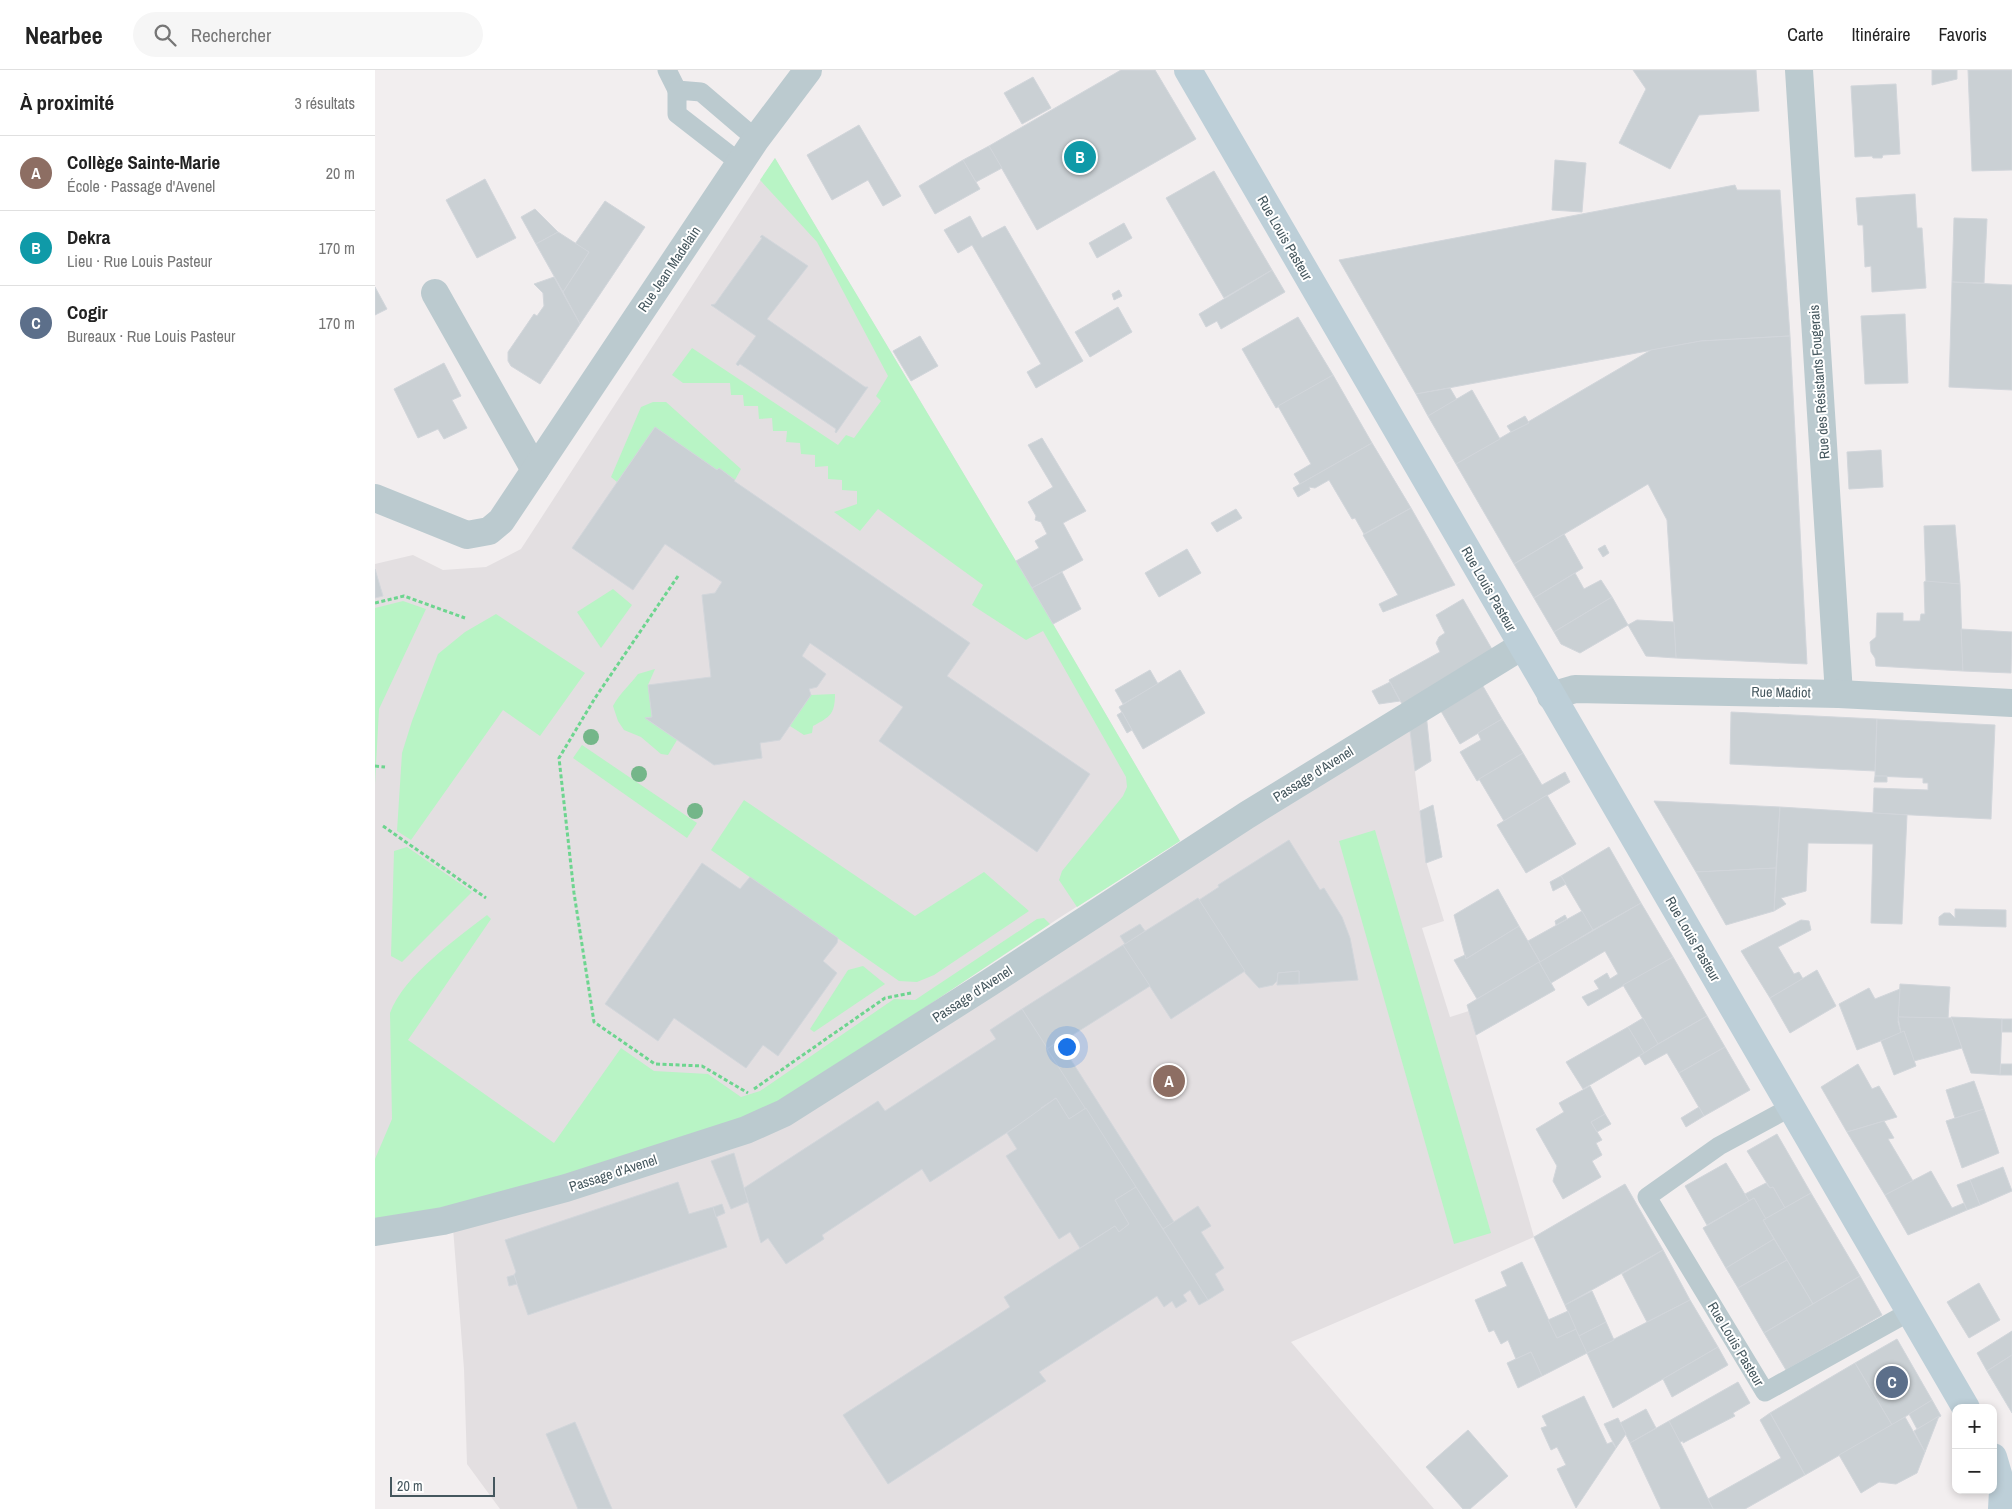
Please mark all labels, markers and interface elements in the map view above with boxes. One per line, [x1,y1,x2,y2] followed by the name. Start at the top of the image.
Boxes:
[133,12,483,57] search box
[25,19,103,51] text: Nearbee
[151,21,179,49] icon: search
[191,22,271,48] text: Rechercher
[1787,22,1823,47] text: Carte
[1851,22,1911,47] text: Itinéraire
[1939,22,1987,47] text: Favoris
[20,88,114,117] text: À proximité
[294,92,355,114] text: 3 résultats
[1064,138,1096,176] pin: B
[67,149,220,175] text: Collège Sainte-Marie
[31,162,41,184] text: A
[326,162,355,184] text: 20 m
[67,175,215,197] text: École · Passage d'Avenel
[1253,192,1317,284] street label: Rue Louis Pasteur
[634,223,704,315] street label: Rue Jean Madelain
[67,224,110,250] text: Dekra
[31,237,41,259] text: B
[319,237,355,259] text: 170 m
[67,250,212,272] text: Lieu · Rue Louis Pasteur
[67,299,108,325] text: Cogir
[1805,304,1833,460] street label: Rue des Résistants Fougerais
[31,312,41,334] text: C
[319,312,355,334] text: 170 m
[67,325,235,347] text: Bureaux · Rue Louis Pasteur
[1457,543,1521,635] street label: Rue Louis Pasteur
[1751,682,1811,702] street label: Rue Madiot
[1269,742,1357,806] street label: Passage d'Avenel
[1661,893,1725,985] street label: Rue Louis Pasteur
[929,962,1015,1026] street label: Passage d'Avenel
[1054,1034,1080,1060] your location
[1153,1062,1185,1100] pin: A
[567,1150,659,1196] street label: Passage d'Avenel
[1704,1299,1768,1390] street label: Rue Louis Pasteur
[1876,1363,1908,1401] pin: C
[1952,1404,1997,1494] map controls
[1952,1404,1997,1449] button: +
[1952,1449,1997,1494] button: −
[390,1474,495,1497] scale bar
[397,1477,423,1495] text: 20 m

